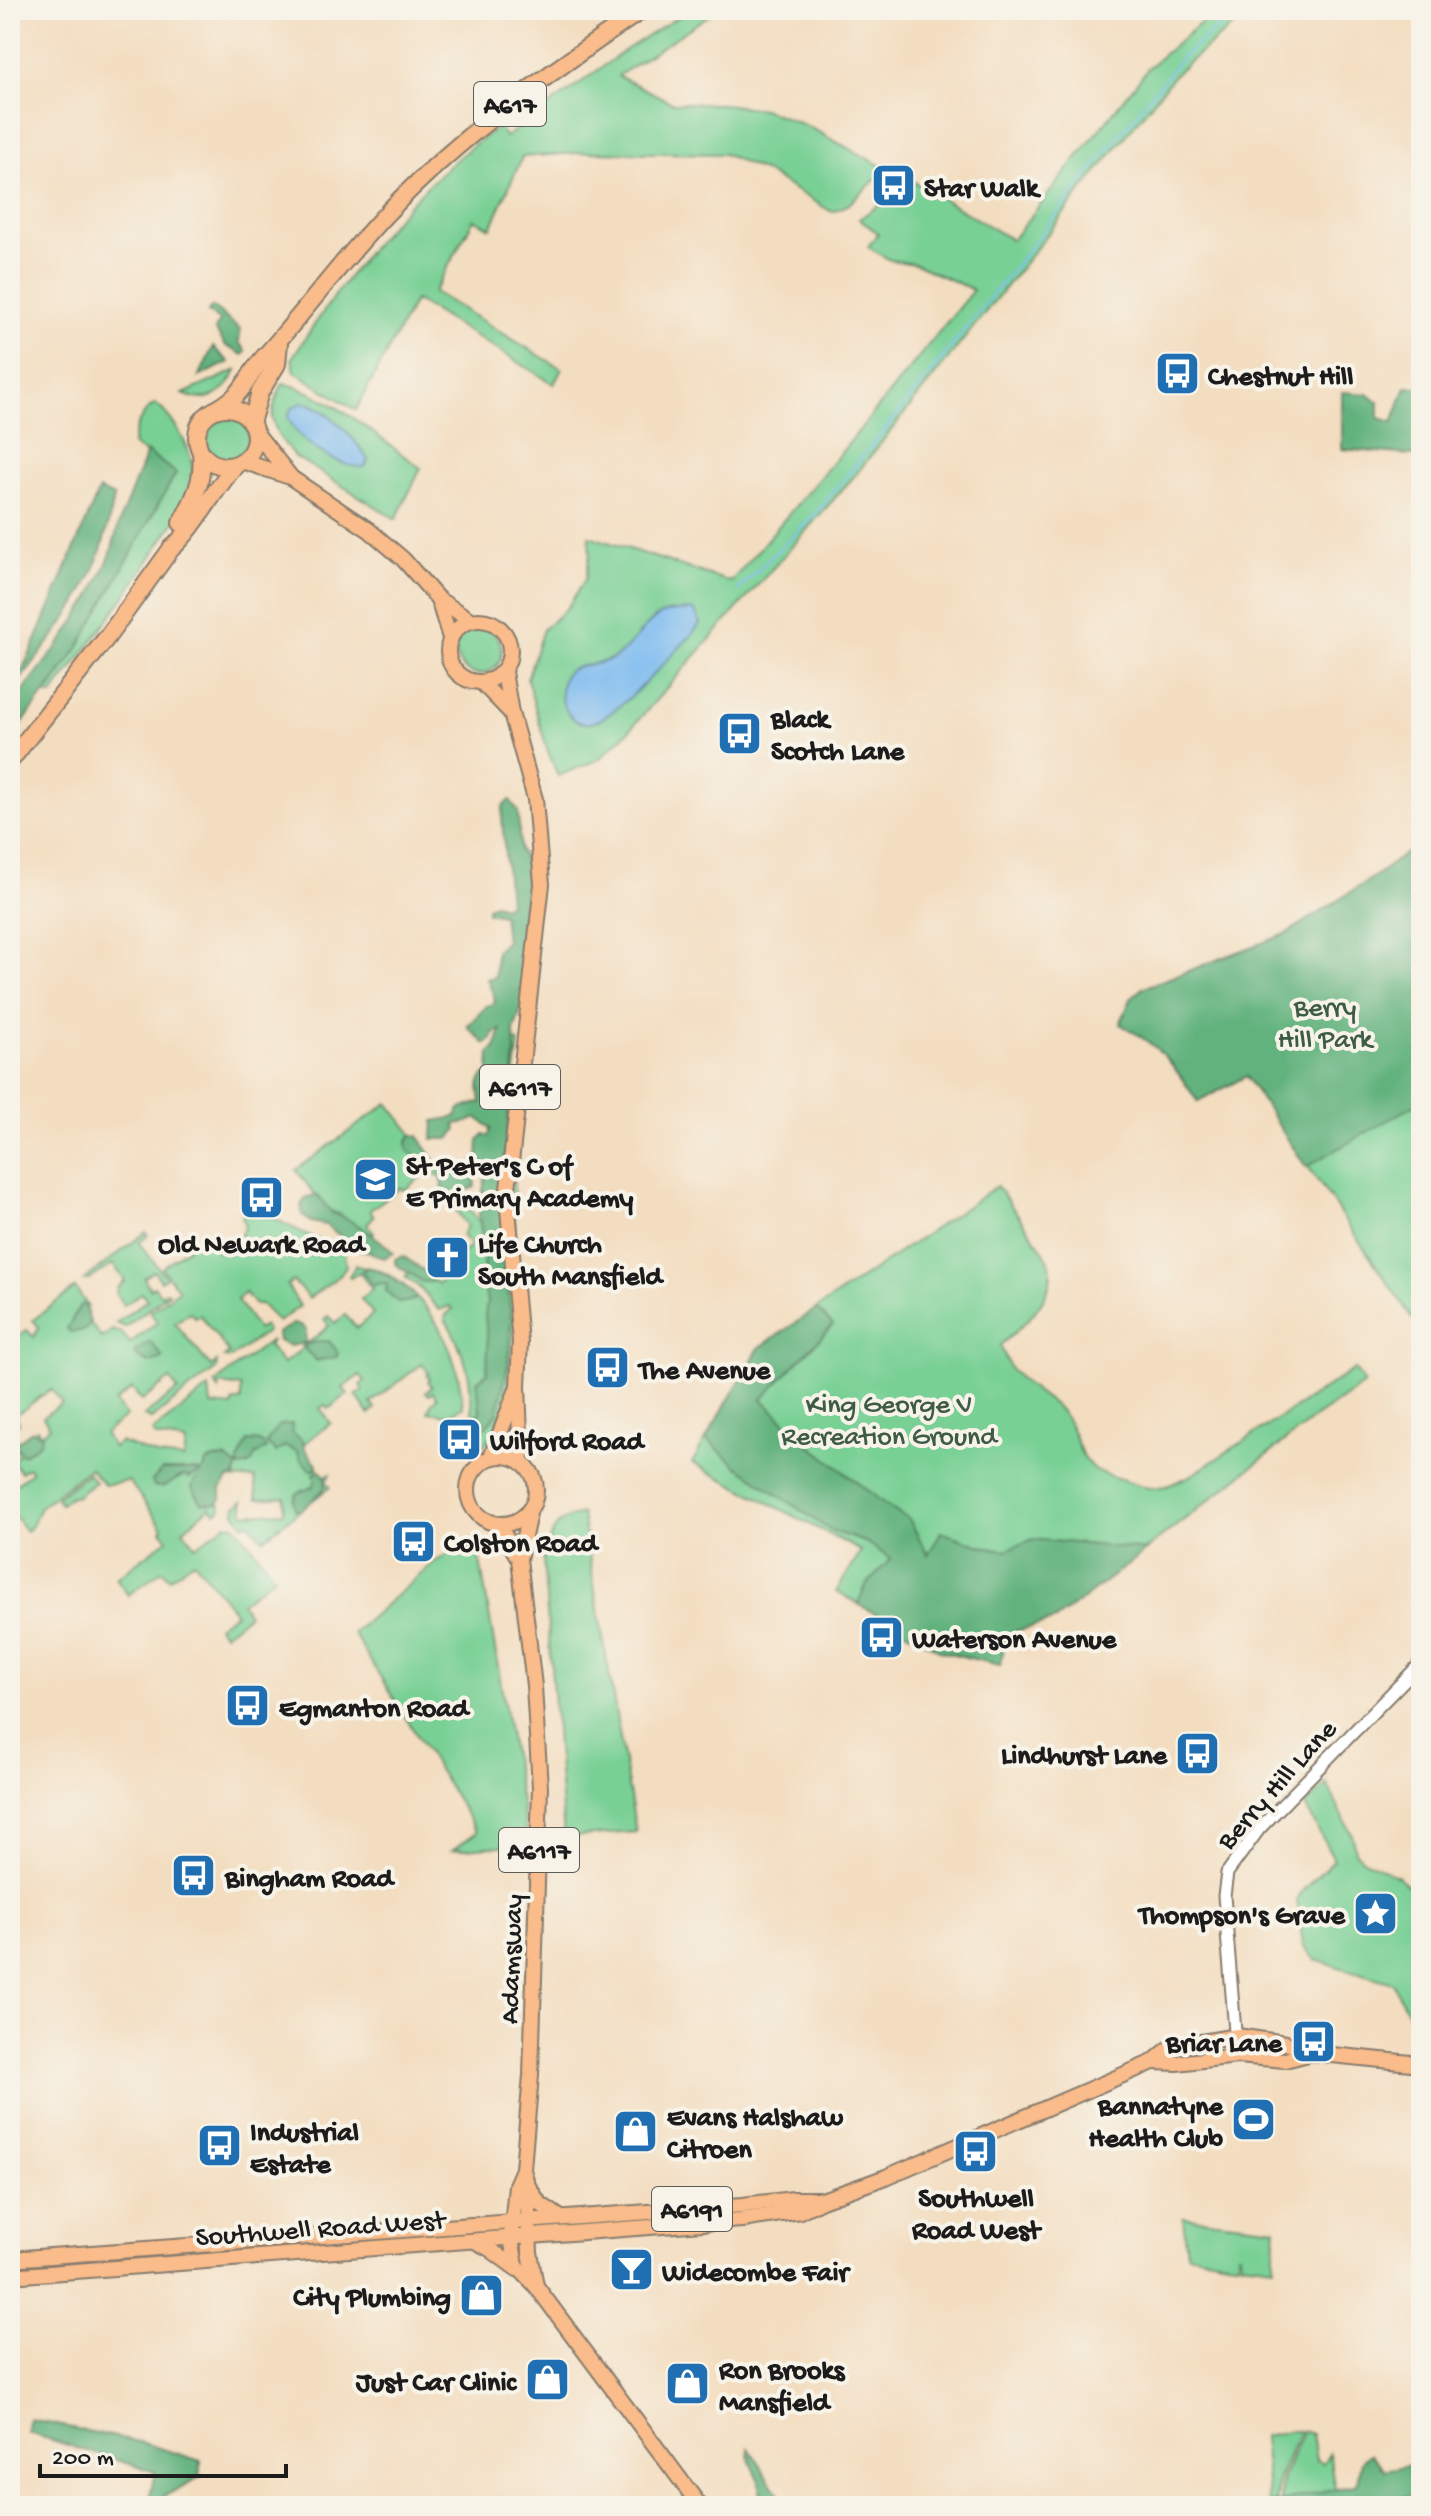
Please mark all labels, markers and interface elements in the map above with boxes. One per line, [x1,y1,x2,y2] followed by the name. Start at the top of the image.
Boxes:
[474,82,546,126] road number: A617
[869,162,917,210] bus stop icon: Star Walk
[924,174,1042,207] place label: Star Walk
[1153,350,1201,398] bus stop icon: Chestnut Hill
[1208,362,1353,395] place label: Chestnut Hill
[770,705,906,770] place label: Black Scotch Lane
[716,709,764,757] bus stop icon: Black Scotch Lane
[1278,993,1375,1058] park label: Berry Hill Park
[480,1065,560,1109] road number: A6117
[406,1152,634,1217] place label: St Peter's C of E Primary Academy
[351,1156,399,1204] school or university icon: St Peter's C of E Primary Academy
[237,1174,285,1222] bus stop icon: Old Newark Road
[158,1230,367,1263] place label: Old Newark Road
[478,1230,665,1295] place label: Life Church South Mansfield
[423,1234,471,1282] church icon: Life Church South Mansfield
[584,1344,632,1392] bus stop icon: The Avenue
[637,1356,772,1389] place label: The Avenue
[781,1390,999,1455] park label: King George V Recreation Ground
[435,1415,483,1463] bus stop icon: Wilford Road
[489,1427,646,1460] place label: Wilford Road
[389,1517,437,1565] bus stop icon: Colston Road
[444,1529,600,1562] place label: Colston Road
[857,1613,905,1661] bus stop icon: Waterson Avenue
[911,1625,1118,1658] place label: Waterson Avenue
[224,1682,272,1730] bus stop icon: Egmanton Road
[279,1694,471,1727] place label: Egmanton Road
[1211,1714,1346,1859] street label: Berry Hill Lane
[1174,1729,1222,1777] bus stop icon: Lindhurst Lane
[1001,1741,1169,1774] place label: Lindhurst Lane
[499,1828,579,1872] road number: A6117
[170,1852,218,1900] bus stop icon: Bingham Road
[224,1864,395,1897] place label: Bingham Road
[1352,1889,1400,1937] place icon: Thompson's Grave
[495,1894,532,2025] street label: Adamsway
[1137,1901,1347,1934] place label: Thompson's Grave
[1289,2017,1337,2065] bus stop icon: Briar Lane
[1165,2029,1284,2062] place label: Briar Lane
[1088,2092,1225,2157] place label: Bannatyne Health Club
[1230,2096,1278,2144] sports icon: Bannatyne Health Club
[667,2103,843,2168] place label: Evans Halshaw Citroen
[612,2107,660,2155] shop icon: Evans Halshaw Citroen
[250,2118,359,2183] place label: Industrial Estate
[195,2122,243,2170] bus stop icon: Industrial Estate
[952,2127,1000,2175] bus stop icon: Southwell Road West
[911,2184,1042,2249] place label: Southwell Road West
[652,2187,732,2231] road number: A6191
[194,2205,449,2256] street label: Southwell Road West
[607,2246,655,2294] bar icon: Widecombe Fair
[661,2258,851,2291] place label: Widecombe Fair
[458,2271,506,2319] shop icon: City Plumbing
[293,2283,451,2316] place label: City Plumbing
[523,2356,571,2404] shop icon: Just Car Clinic
[718,2356,846,2421] place label: Ron Brooks Mansfield
[664,2360,712,2408] shop icon: Ron Brooks Mansfield
[355,2368,517,2401] place label: Just Car Clinic
[40,2428,286,2478] scale bar
[52,2445,114,2474] text: 200 m

